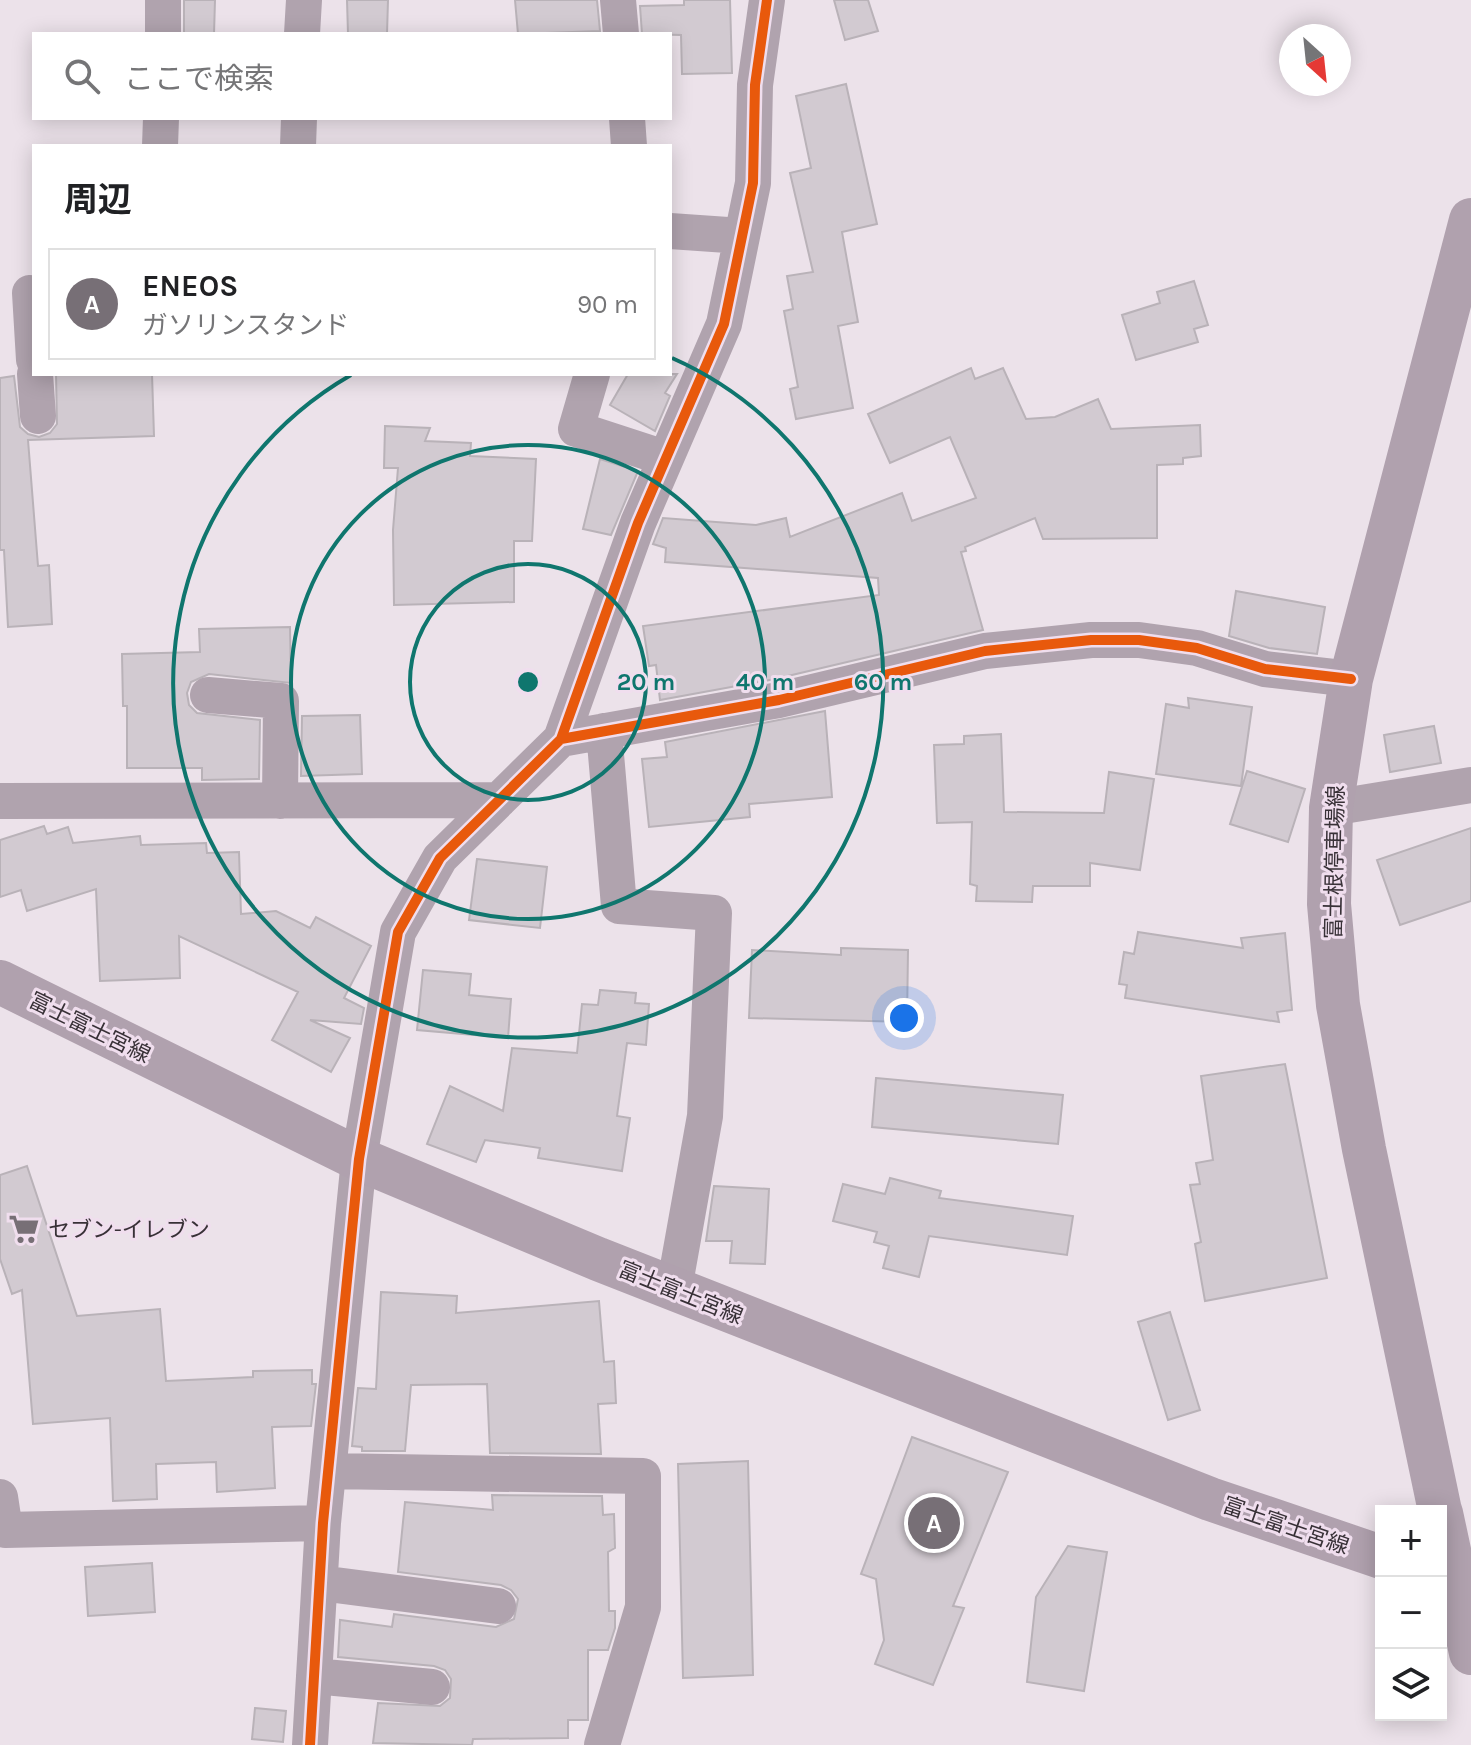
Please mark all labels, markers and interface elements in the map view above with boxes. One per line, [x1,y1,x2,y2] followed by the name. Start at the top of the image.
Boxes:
[1279,24,1351,96] north arrow
[32,32,672,120] search box
[60,54,104,98] icon: search
[124,61,274,97] text: ここで検索
[64,180,132,220] text: 周辺
[142,268,238,304] text: ENEOS
[84,289,100,320] text: A
[577,289,638,320] text: 90 m
[142,310,349,341] text: ガソリンスタンド
[514,668,542,696] centre of rings
[617,668,675,696] text: 20 m
[736,668,794,696] text: 40 m
[854,668,912,696] text: 60 m
[1321,785,1349,939] street label: 富士根停車場線
[25,987,155,1069] street label: 富士富士宮線
[884,998,924,1038] your location
[7,1212,41,1246] supermarket icon: セブン-イレブン
[48,1217,210,1243] place label: セブン-イレブン
[615,1256,747,1330] street label: 富士富士宮線
[1219,1492,1352,1560] street label: 富士富士宮線
[908,1493,960,1553] pin: A
[1375,1505,1447,1721] map controls
[1375,1505,1447,1577] button: +
[1375,1577,1447,1649] button: −
[1375,1649,1447,1721] button: layers

